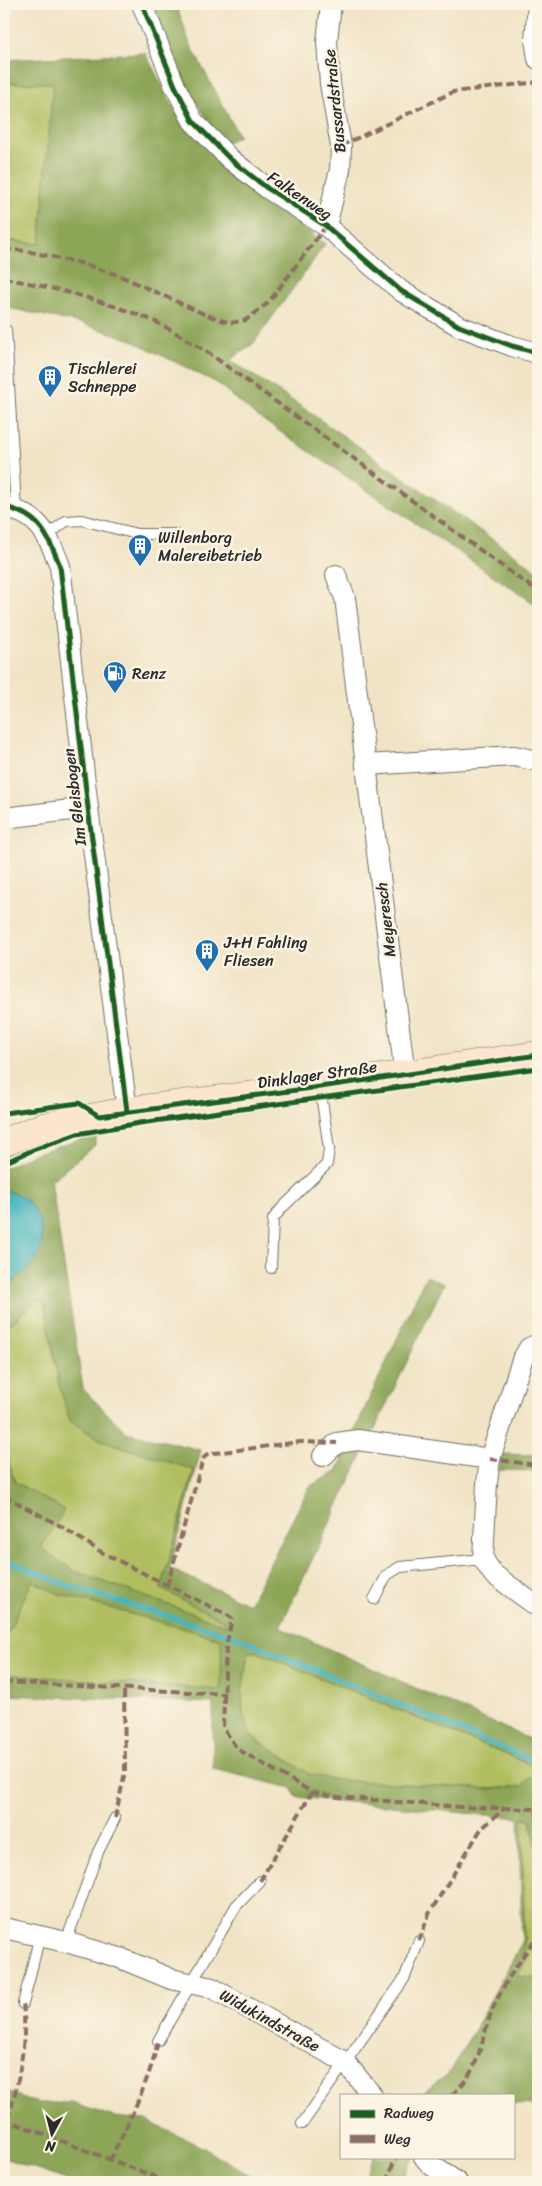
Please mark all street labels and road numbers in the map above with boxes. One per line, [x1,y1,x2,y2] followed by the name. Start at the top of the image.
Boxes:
[315,48,354,154] street label: Bussardstraße
[261,163,338,228] street label: Falkenweg
[54,746,95,848] street label: Im Gleisbogen
[367,881,404,959] street label: Meyeresch
[255,1052,379,1097] street label: Dinklager Straße
[214,1981,326,2060] street label: Widukindstraße

